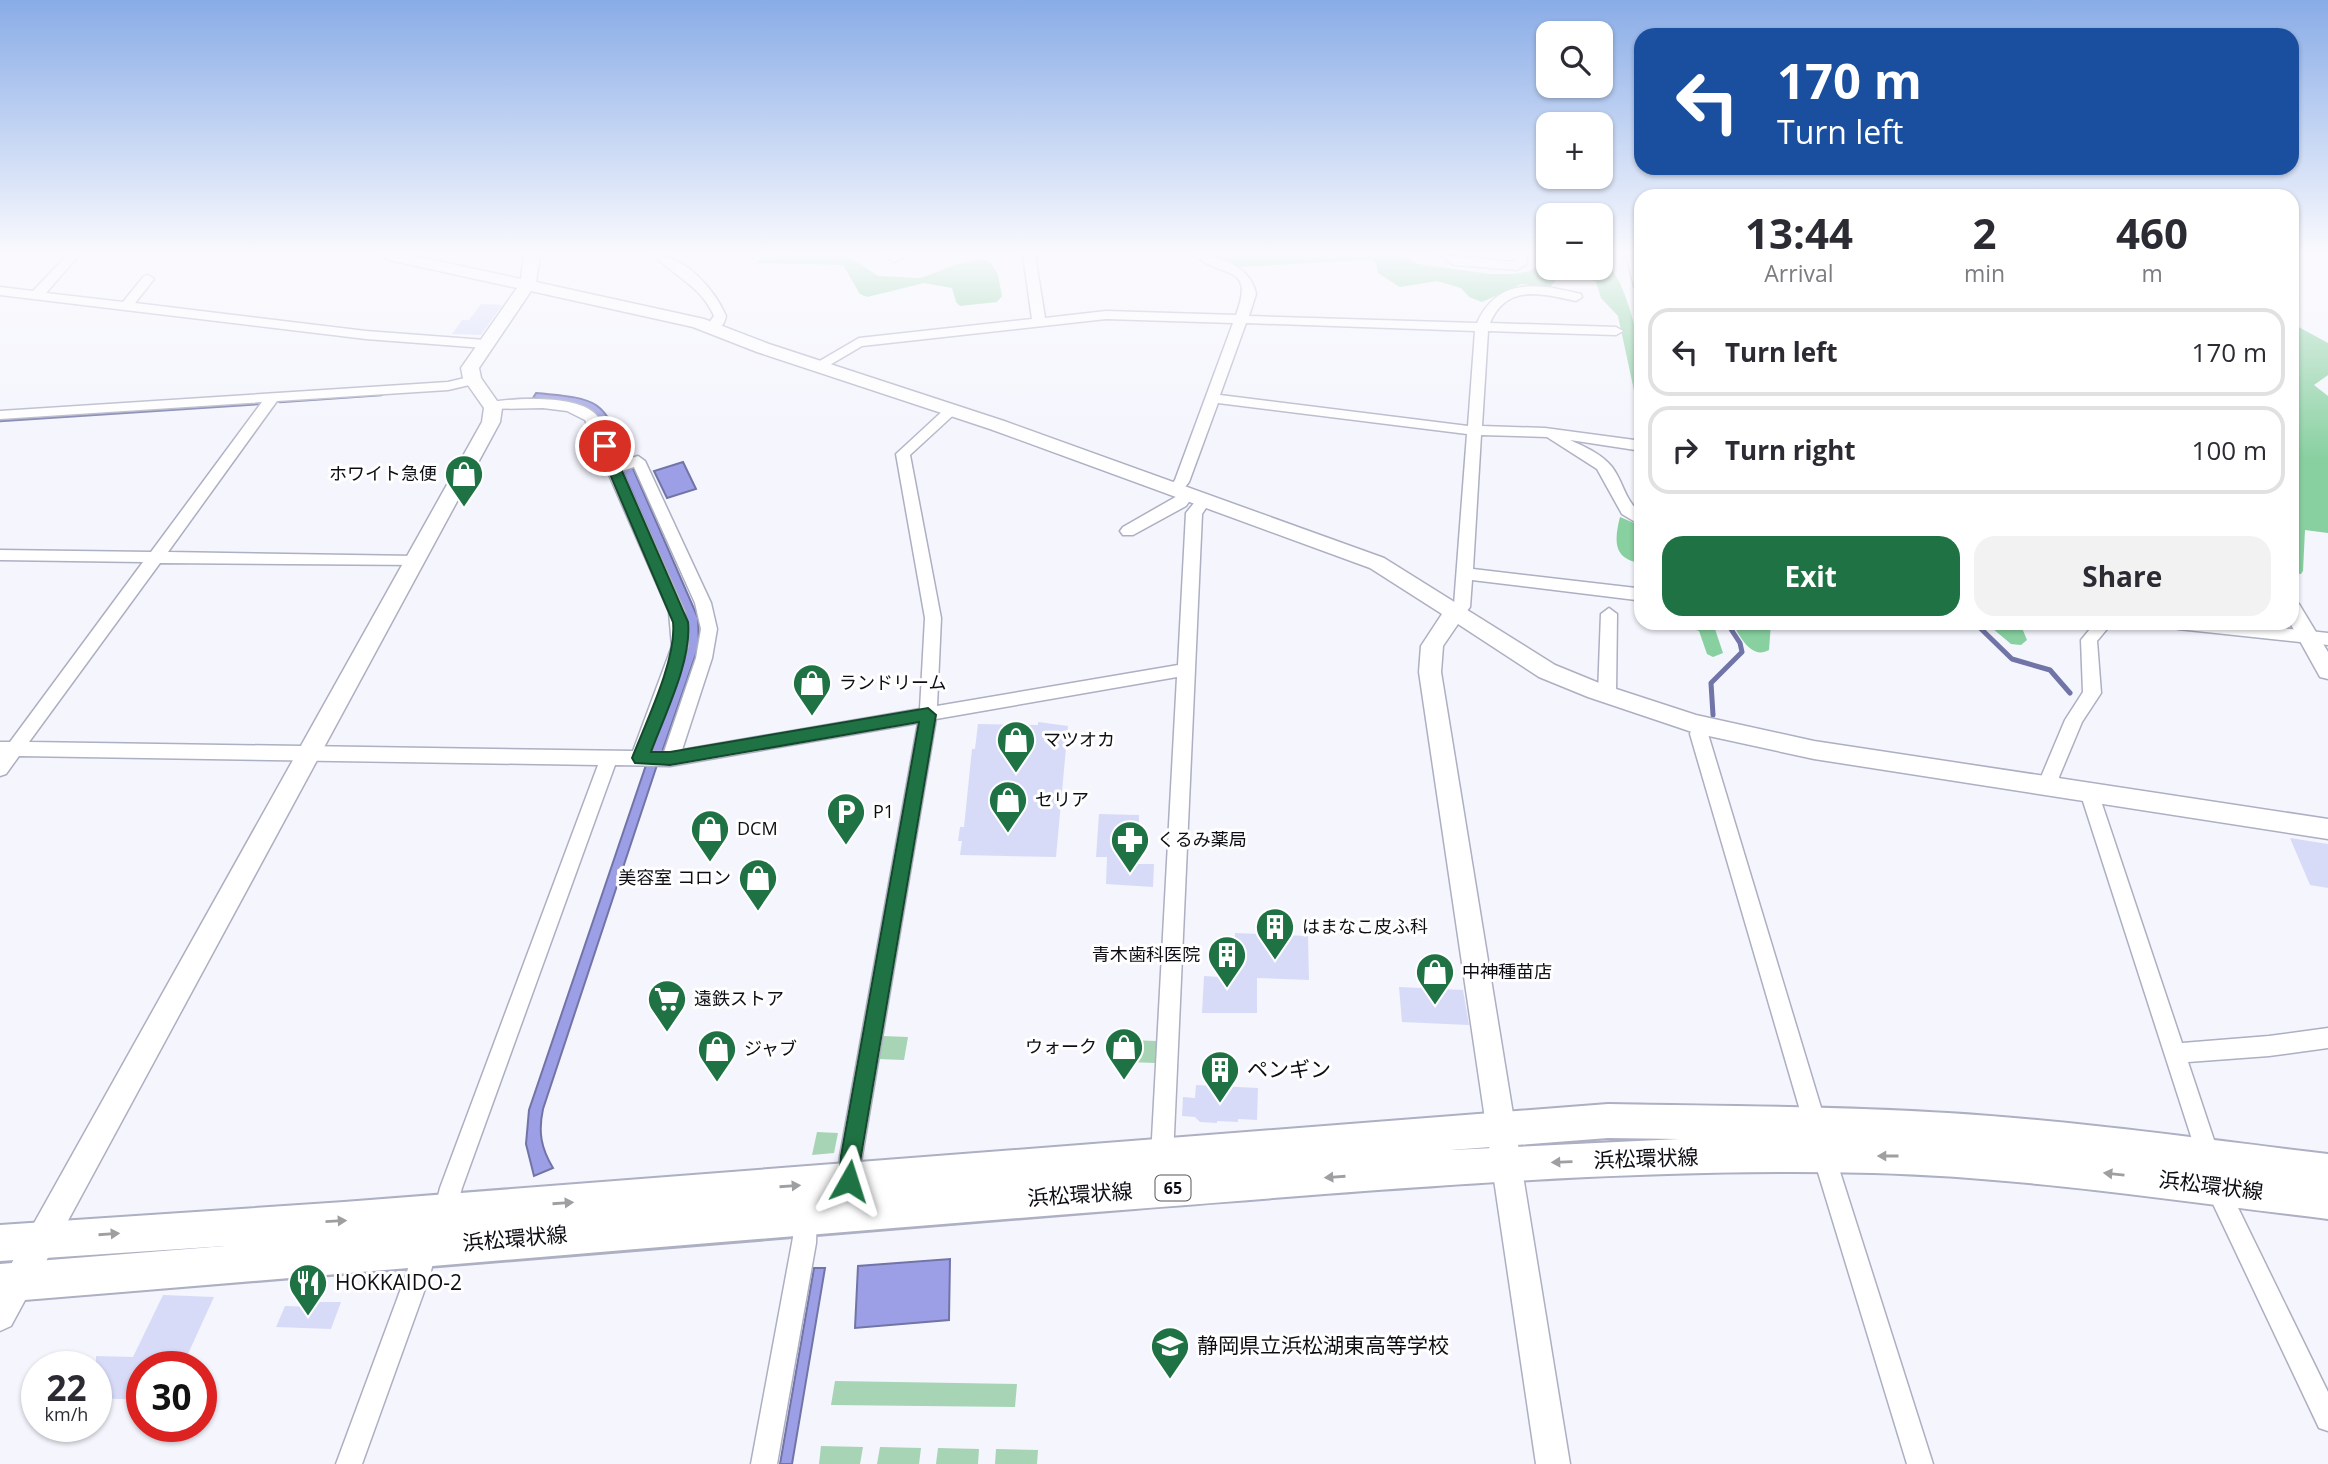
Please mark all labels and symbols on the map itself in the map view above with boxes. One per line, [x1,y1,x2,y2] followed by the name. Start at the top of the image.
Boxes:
[575,416,635,476] pin
[443,453,485,508] shop icon: ホワイト急便
[329,461,437,485] place label: ホワイト急便
[791,662,833,717] shop icon: ランドリーム
[839,670,946,694] place label: ランドリーム
[995,719,1037,774] shop icon: マツオカ
[1043,727,1115,751] place label: マツオカ
[987,779,1029,834] shop icon: セリア
[1035,787,1089,811] place label: セリア
[825,791,867,846] parking icon: P1
[873,799,894,823] place label: P1
[689,808,731,863] shop icon: DCM
[737,816,778,840] place label: DCM
[1109,819,1151,874] pharmacy icon: くるみ薬局
[1157,827,1247,851] place label: くるみ薬局
[737,857,779,912] shop icon: 美容室 コロン
[618,865,731,889] place label: 美容室 コロン
[1254,906,1296,961] building icon: はまなこ皮ふ科
[1302,914,1428,938] place label: はまなこ皮ふ科
[1206,934,1248,989] building icon: 青木歯科医院
[1092,942,1200,966] place label: 青木歯科医院
[1414,951,1456,1006] shop icon: 中神種苗店
[1462,959,1552,983] place label: 中神種苗店
[646,978,688,1033] supermarket icon: 遠鉄ストア
[694,986,784,1010] place label: 遠鉄ストア
[1103,1026,1145,1081] shop icon: ウォーク
[696,1028,738,1083] shop icon: ジャブ
[1025,1034,1097,1058] place label: ウォーク
[744,1036,797,1060] place label: ジャブ
[1199,1049,1241,1104] building icon: ペンギン
[1247,1055,1331,1083] place label: ペンギン
[1593,1142,1699,1174] street label: 浜松環状線
[812,1144,886,1218] position arrow
[1876,1150,1898,1162] one-way arrow
[1551,1157,1573,1168] one-way arrow
[2157,1165,2265,1205] street label: 浜松環状線
[2103,1169,2125,1180] one-way arrow
[1324,1172,1346,1183] one-way arrow
[1027,1176,1133,1212] street label: 浜松環状線
[1156,1176,1190,1200] road number: 65
[779,1180,801,1191] one-way arrow
[552,1198,574,1209] one-way arrow
[325,1215,347,1226] one-way arrow
[461,1219,568,1257] street label: 浜松環状線
[98,1228,120,1239] one-way arrow
[287,1262,329,1317] restaurant icon: HOKKAIDO-2
[335,1268,462,1296] place label: HOKKAIDO-2
[1149,1325,1191,1380] school or university icon: 静岡県立浜松湖東高等学校
[1197,1331,1449,1359] place label: 静岡県立浜松湖東高等学校
[126,1351,217,1442] speed limit sign: 30

